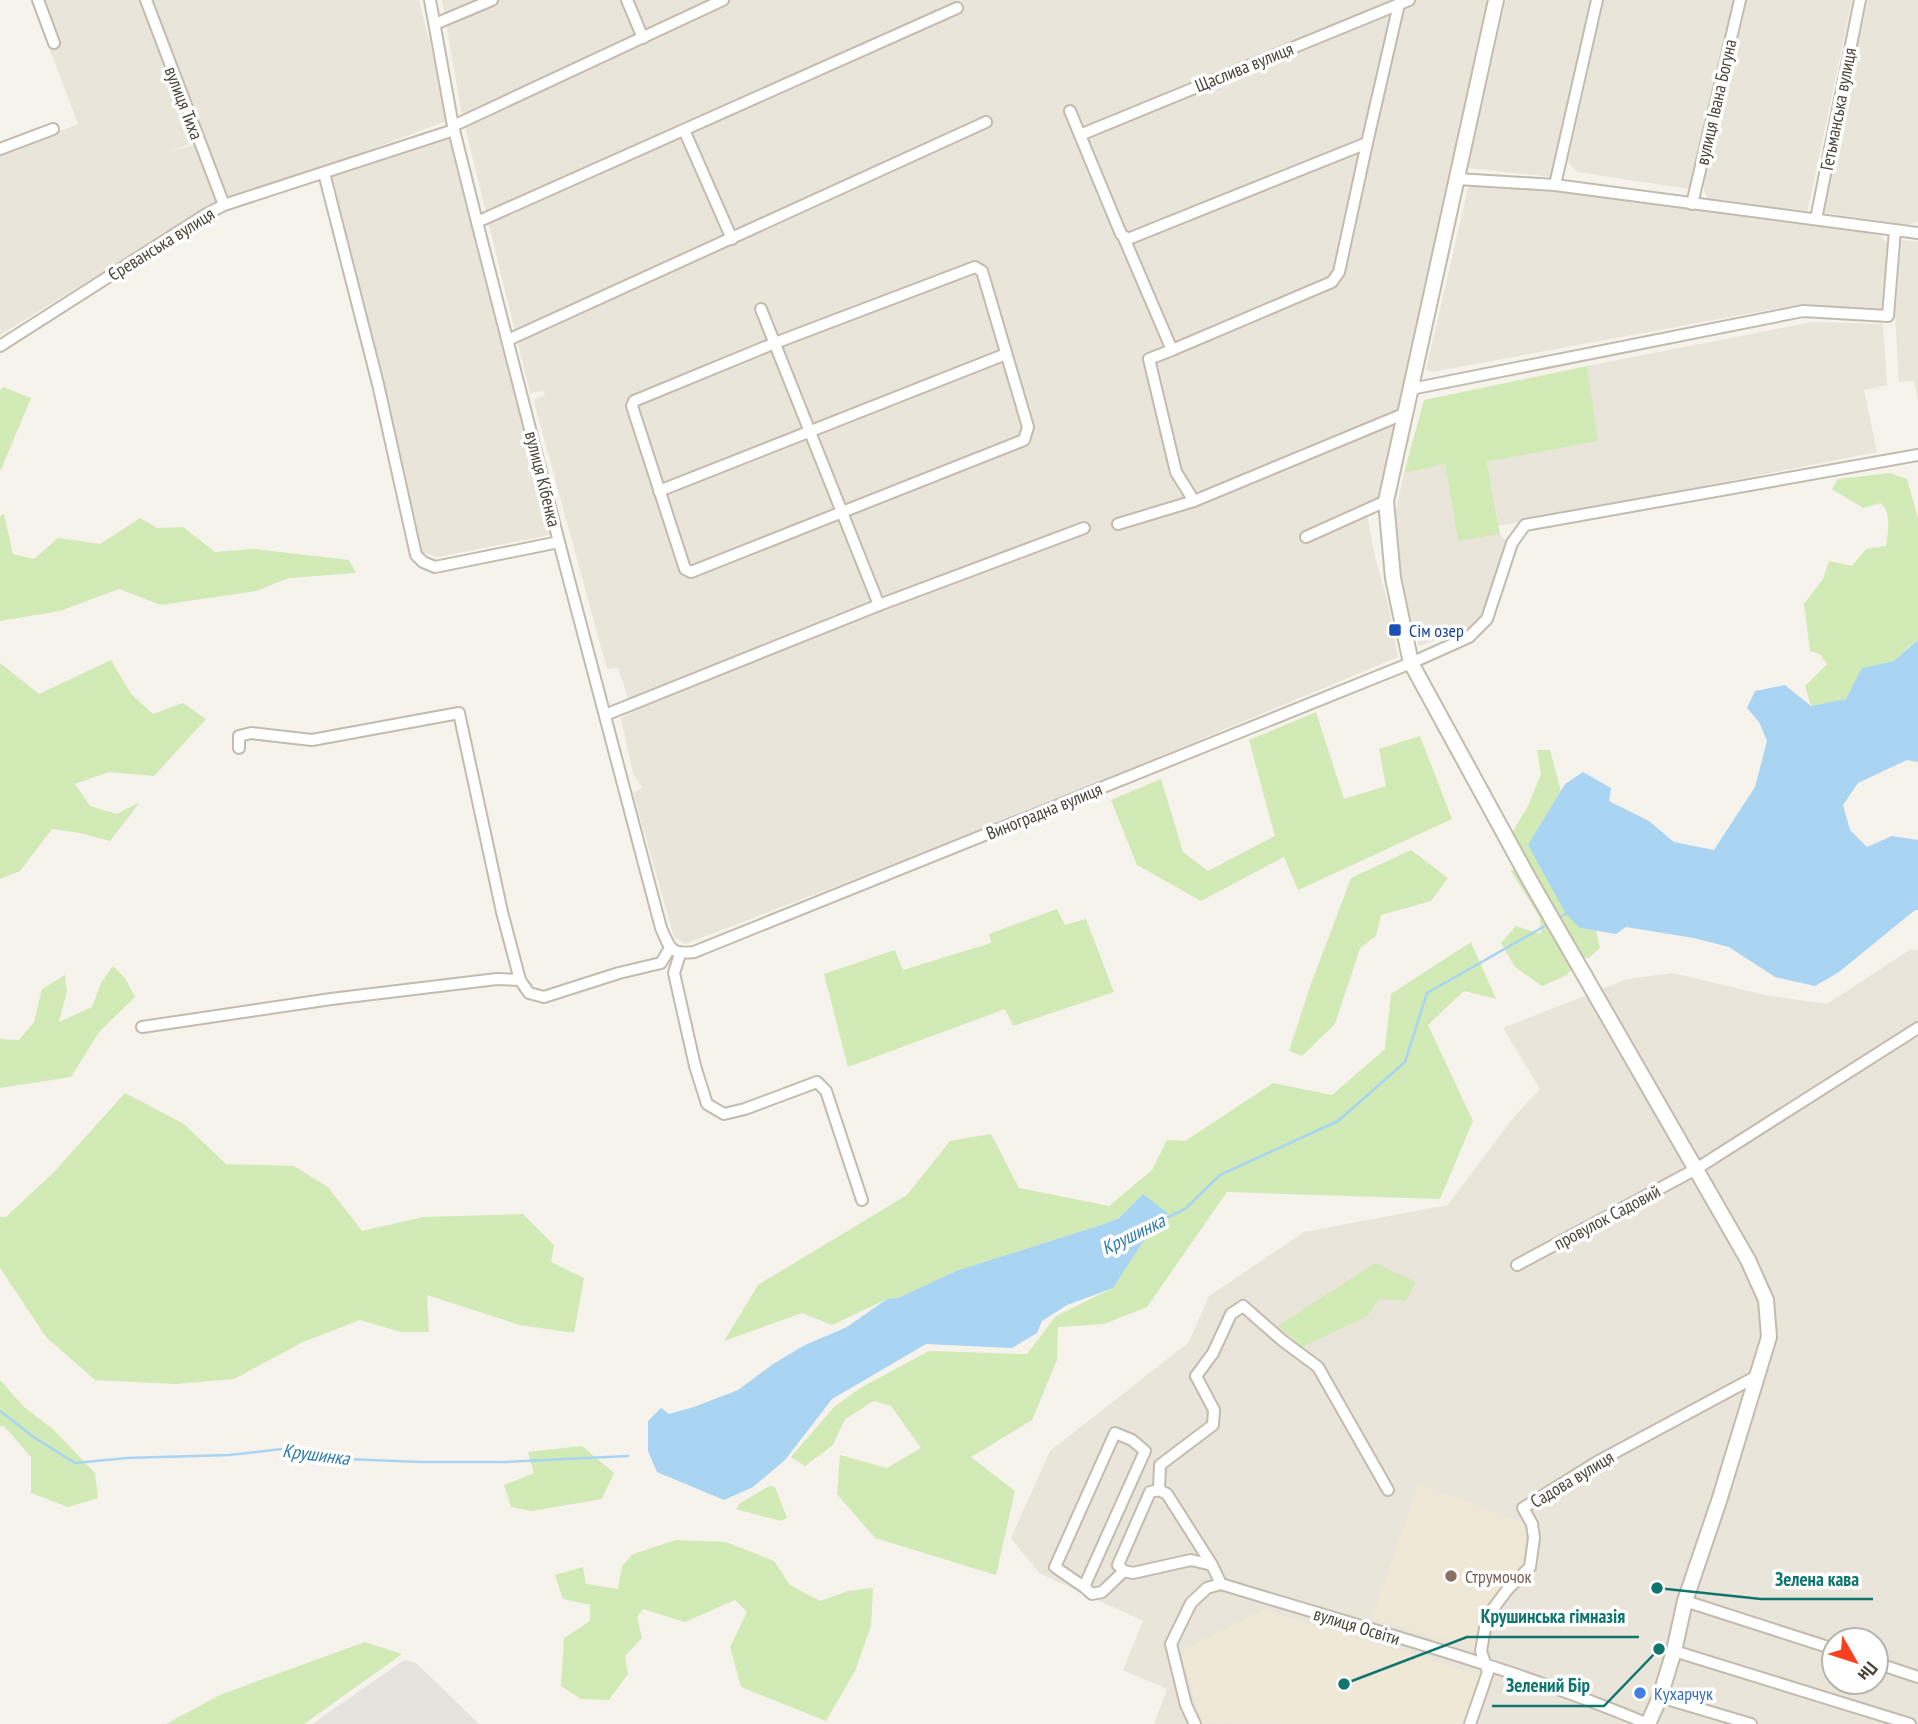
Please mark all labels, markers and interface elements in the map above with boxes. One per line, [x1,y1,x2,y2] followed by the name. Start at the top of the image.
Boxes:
[1191,37,1297,97] street label: Щаслива вулиця
[1690,37,1742,167] street label: вулиця Івана Богуна
[1815,46,1861,172] street label: Гетьманська вулиця
[160,63,208,143] street label: вулиця Тиха
[104,202,218,286] street label: Єреванська вулиця
[520,429,566,529] street label: вулиця Кібенка
[1409,619,1464,642] place label: Сім озер
[1387,622,1403,638] marker: Сім озер
[983,777,1105,845] street label: Виноградна вулиця
[1550,1179,1664,1255] street label: провулок Садовий
[1097,1208,1170,1260] water label: Крушинка
[281,1438,352,1470] water label: Крушинка
[1526,1445,1618,1513] street label: Садова вулиця
[1761,1559,1873,1599] callout: Зелена кава
[1465,1565,1532,1588] place label: Струмочок
[1775,1567,1859,1591] text: Зелена кава
[1443,1568,1459,1584] marker: Струмочок
[1467,1597,1639,1637] callout: Крушинська гімназія
[1311,1602,1403,1650] street label: вулиця Освіти
[1481,1604,1625,1628] text: Крушинська гімназія
[1820,1626,1890,1696] north arrow
[1853,1657,1883,1686] text: Пн
[1492,1666,1604,1706] callout: Зелений Бір
[1506,1673,1590,1697] text: Зелений Бір
[1654,1682,1713,1705] place label: Кухарчук
[1632,1685,1648,1701] marker: Кухарчук

